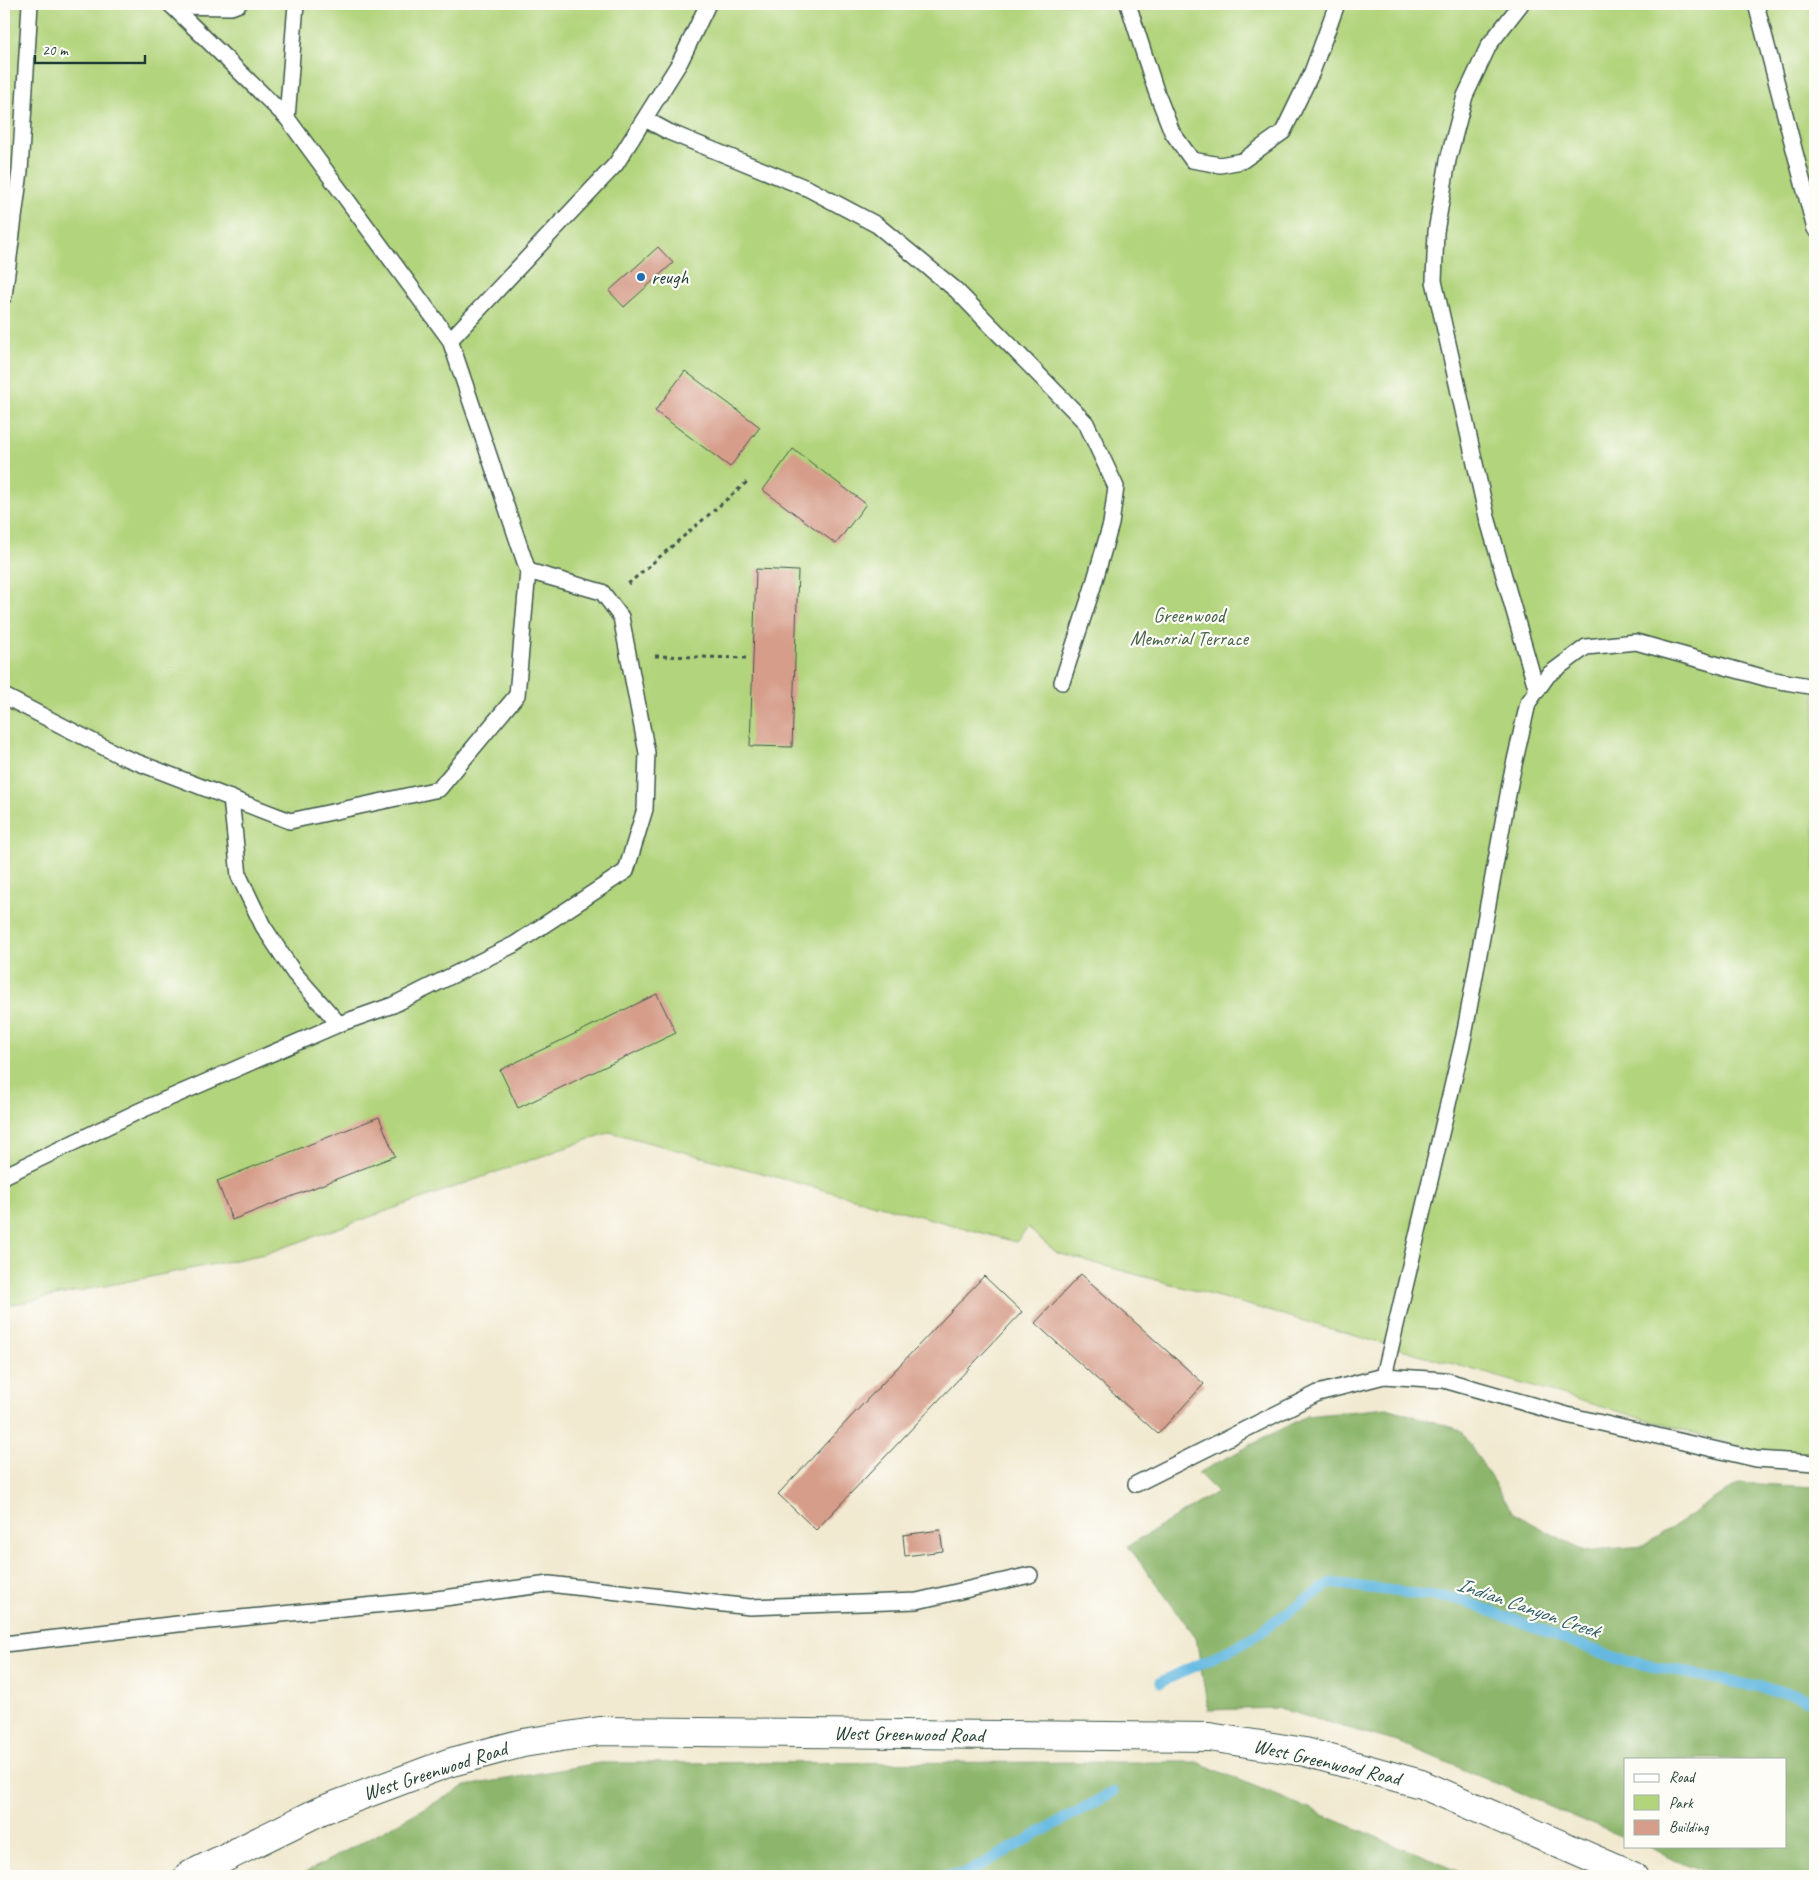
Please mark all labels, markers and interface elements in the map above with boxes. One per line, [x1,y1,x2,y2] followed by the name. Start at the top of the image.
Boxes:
[35,32,145,64] scale bar
[42,41,69,60] text: 20 m
[651,265,689,290] place label: reugh
[635,271,647,283] marker: reugh
[1130,603,1250,651] park label: Greenwood Memorial Terrace
[1453,1571,1606,1645] water label: Indian Canyon Creek
[834,1720,987,1748] street label: West Greenwood Road
[1251,1733,1406,1792] street label: West Greenwood Road
[360,1735,513,1806] street label: West Greenwood Road
[1624,1758,1786,1848] legend
[1669,1768,1696,1787] text: Road
[1669,1794,1694,1813] text: Park
[1669,1818,1709,1837] text: Building

